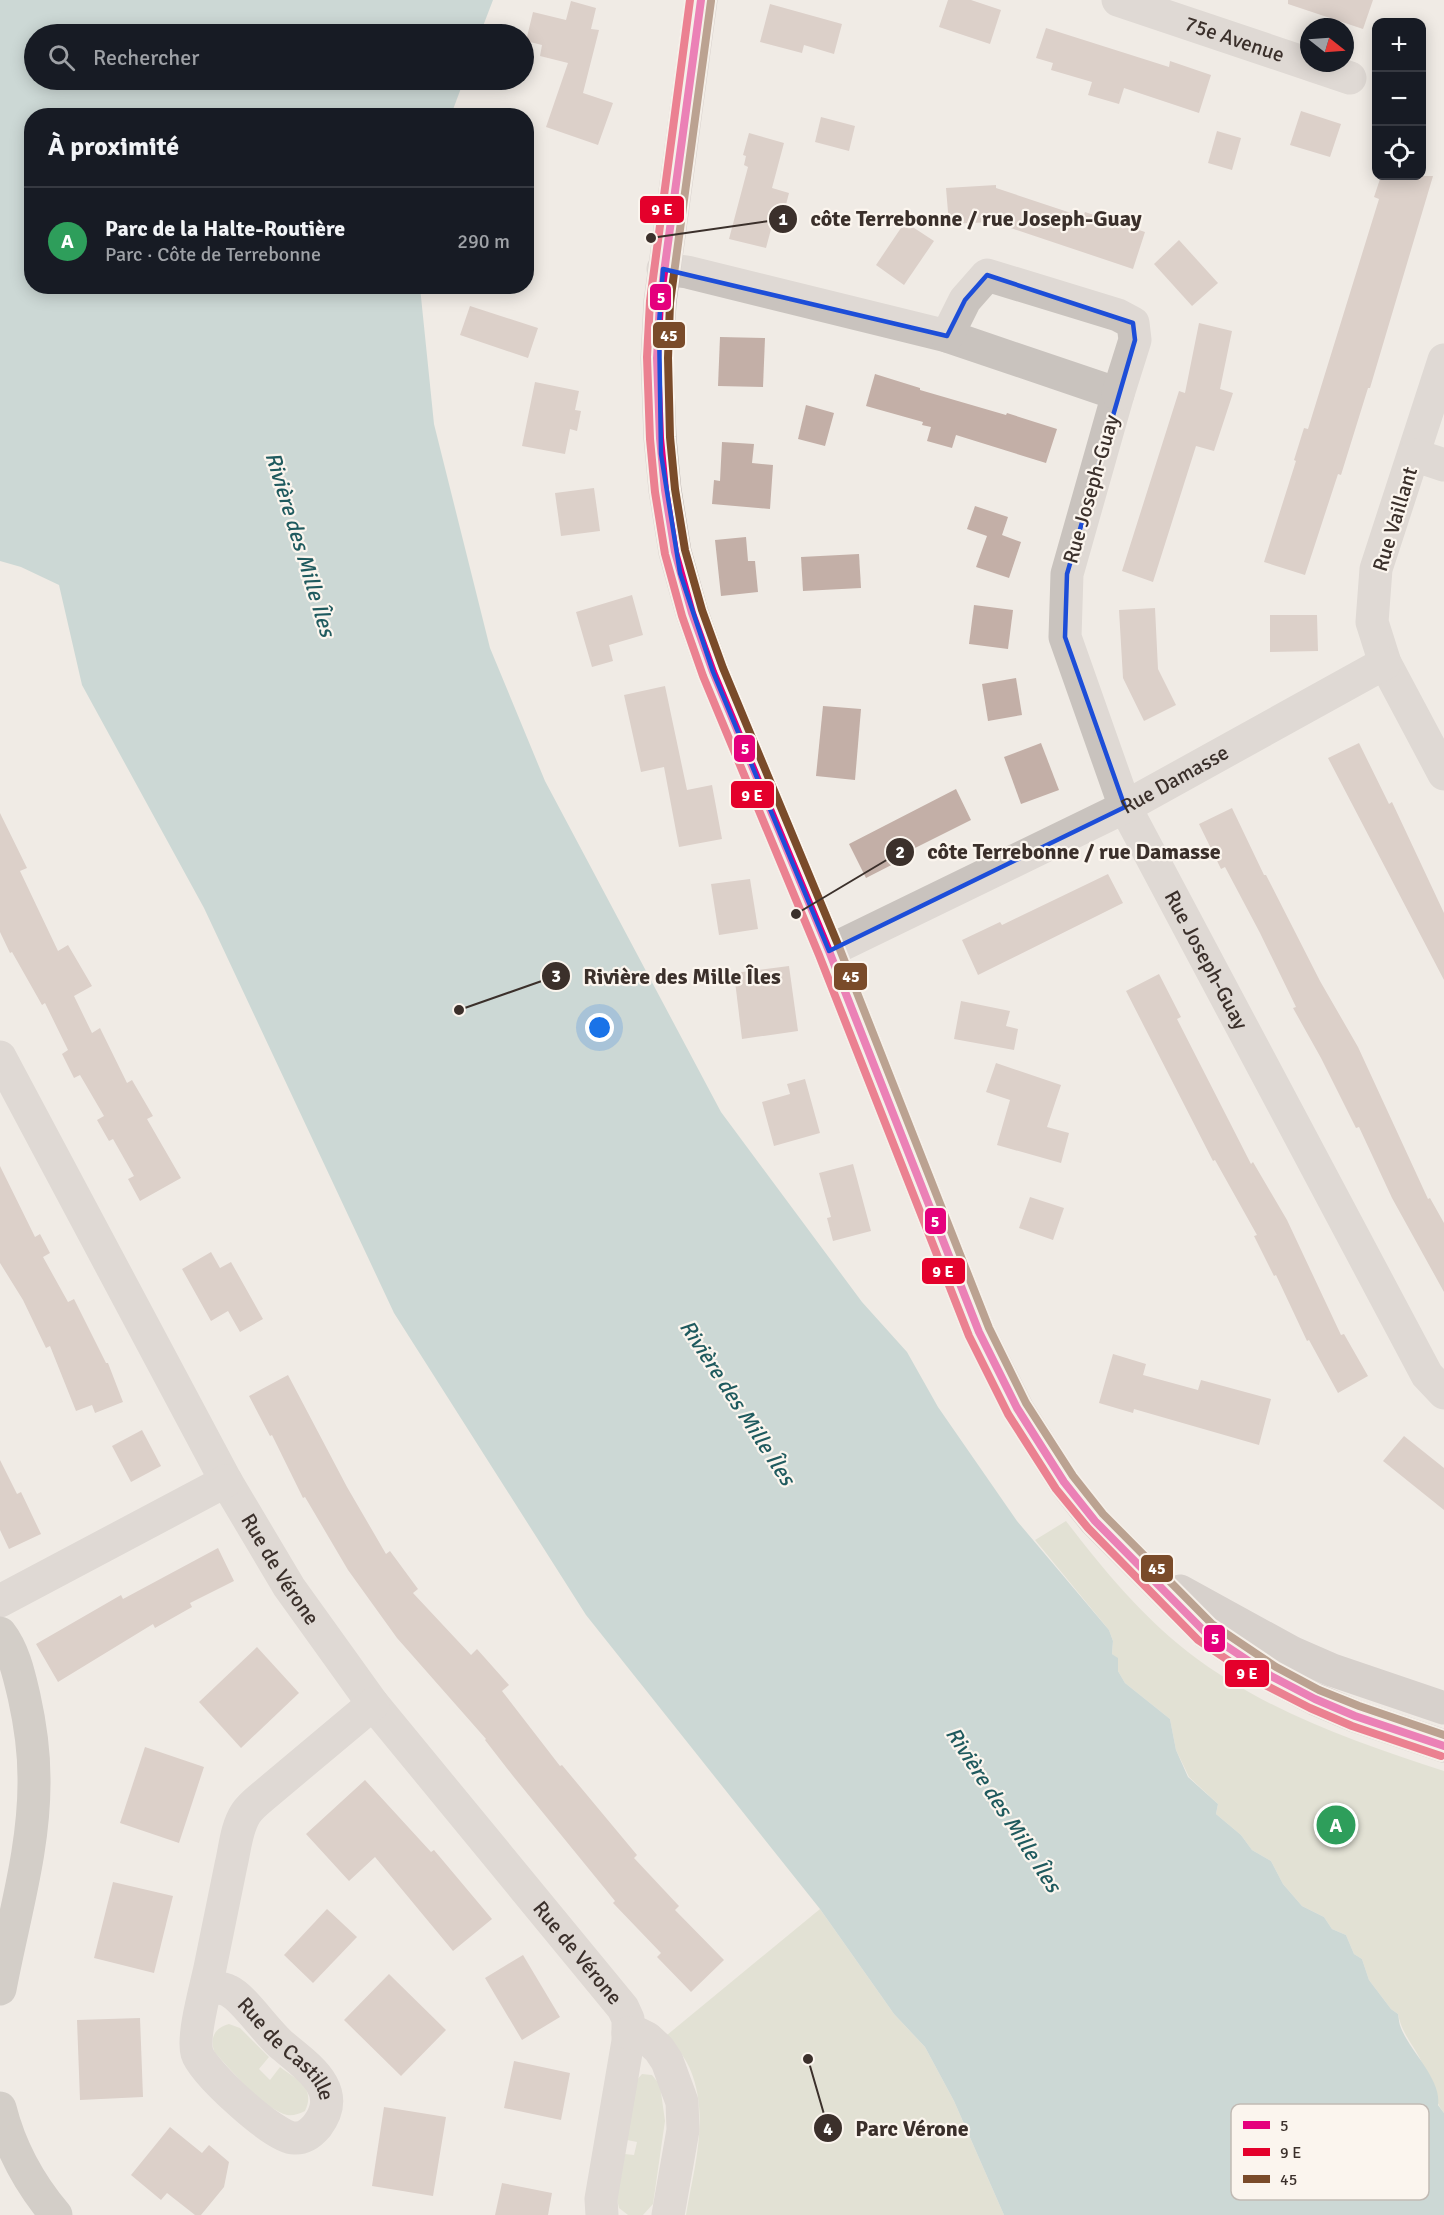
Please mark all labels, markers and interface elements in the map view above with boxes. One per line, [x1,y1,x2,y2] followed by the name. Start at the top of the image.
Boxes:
[1181,10,1288,68] street label: 75e Avenue
[1300,18,1354,72] north arrow
[1372,18,1426,180] map controls
[1372,18,1426,72] button: +
[24,24,534,90] search box
[45,41,78,74] icon: search
[93,44,199,71] text: Rechercher
[1372,72,1426,126] button: −
[1372,126,1426,180] button: locate
[48,131,179,163] text: À proximité
[639,195,685,224] line badge: 9 E
[768,199,1154,239] callout: côte Terrebonne / rue Joseph-Guay
[651,200,673,220] text: 9 E
[810,205,1142,232] text: côte Terrebonne / rue Joseph-Guay
[778,208,788,230] text: 1
[105,215,345,242] text: Parc de la Halte-Routière
[61,229,74,254] text: A
[457,229,510,254] text: 290 m
[105,242,321,267] text: Parc · Côte de Terrebonne
[649,283,672,311] line badge: 5
[657,288,665,308] text: 5
[652,321,686,349] line badge: 45
[660,326,678,346] text: 45
[1057,411,1125,567] street label: Rue Joseph-Guay
[260,449,342,642] water label: Rivière des Mille Îles
[1367,464,1423,574] street label: Rue Vaillant
[733,734,756,763] line badge: 5
[741,739,749,759] text: 5
[1116,739,1233,820] street label: Rue Damasse
[730,780,775,809] line badge: 9 E
[741,786,763,806] text: 9 E
[885,832,1232,872] callout: côte Terrebonne / rue Damasse
[927,838,1221,865] text: côte Terrebonne / rue Damasse
[895,841,905,863] text: 2
[1159,886,1254,1034] street label: Rue Joseph-Guay
[541,956,792,996] callout: Rivière des Mille Îles
[833,962,868,991] line badge: 45
[583,963,781,990] text: Rivière des Mille Îles
[551,965,561,987] text: 3
[842,967,860,987] text: 45
[585,1013,614,1042] your location
[924,1207,947,1235] line badge: 5
[931,1212,939,1232] text: 5
[921,1257,966,1285] line badge: 9 E
[932,1262,954,1282] text: 9 E
[674,1315,802,1492] water label: Rivière des Mille Îles
[235,1509,325,1630] street label: Rue de Vérone
[1140,1554,1174,1583] line badge: 45
[1148,1559,1166,1579] text: 45
[1203,1624,1226,1653] line badge: 5
[1211,1629,1219,1649] text: 5
[1224,1659,1270,1688] line badge: 9 E
[1236,1664,1258,1684] text: 9 E
[940,1722,1068,1899] water label: Rivière des Mille Îles
[1316,1802,1356,1848] pin: A
[527,1896,628,2010] street label: Rue de Vérone
[232,1992,340,2103] street label: Rue de Castille
[1231,2104,1429,2200] legend
[813,2108,981,2148] callout: Parc Vérone
[855,2115,969,2142] text: Parc Vérone
[1280,2116,1289,2136] text: 5
[823,2118,833,2140] text: 4
[1280,2143,1301,2163] text: 9 E
[1280,2170,1297,2190] text: 45

